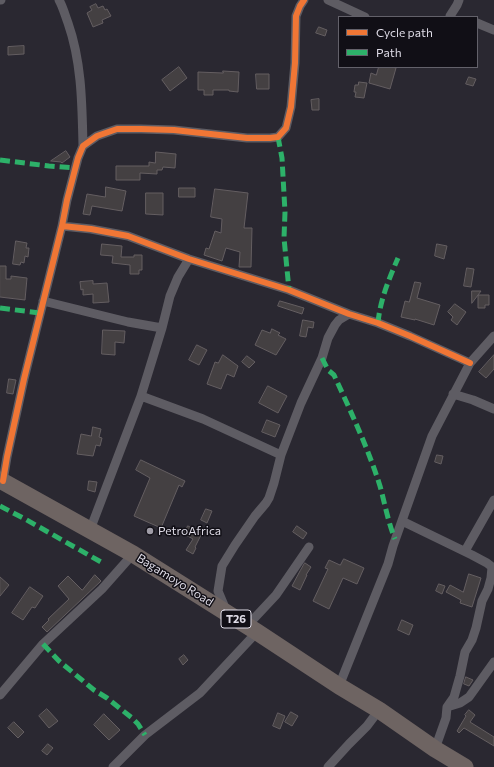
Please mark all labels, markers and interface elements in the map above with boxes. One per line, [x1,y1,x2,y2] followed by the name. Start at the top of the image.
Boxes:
[338,16,478,68] legend
[376,25,433,39] text: Cycle path
[376,45,402,59] text: Path
[158,524,221,538] place label: PetroAfrica
[145,526,155,536] marker: PetroAfrica
[134,551,216,609] street label: Bagamoyo Road
[221,610,251,628] road number: T26

